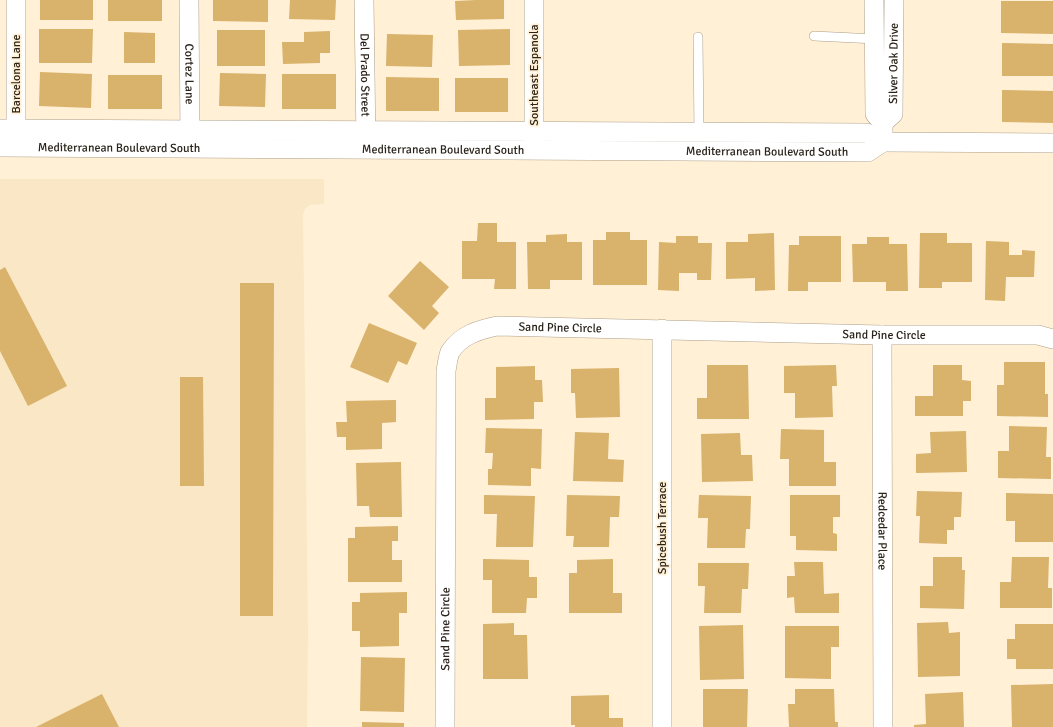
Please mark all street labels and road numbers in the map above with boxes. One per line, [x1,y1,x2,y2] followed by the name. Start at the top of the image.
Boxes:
[886,23,901,104] street label: Silver Oak Drive
[527,24,542,126] street label: Southeast Espanola
[357,33,373,117] street label: Del Prado Street
[9,35,24,113] street label: Barcelona Lane
[182,43,197,105] street label: Cortez Lane
[38,140,200,156] street label: Mediterranean Boulevard South
[362,142,524,158] street label: Mediterranean Boulevard South
[686,143,848,159] street label: Mediterranean Boulevard South
[518,319,602,336] street label: Sand Pine Circle
[842,327,926,343] street label: Sand Pine Circle
[655,482,670,574] street label: Spicebush Terrace
[875,492,890,570] street label: Redcedar Place
[438,587,453,671] street label: Sand Pine Circle

